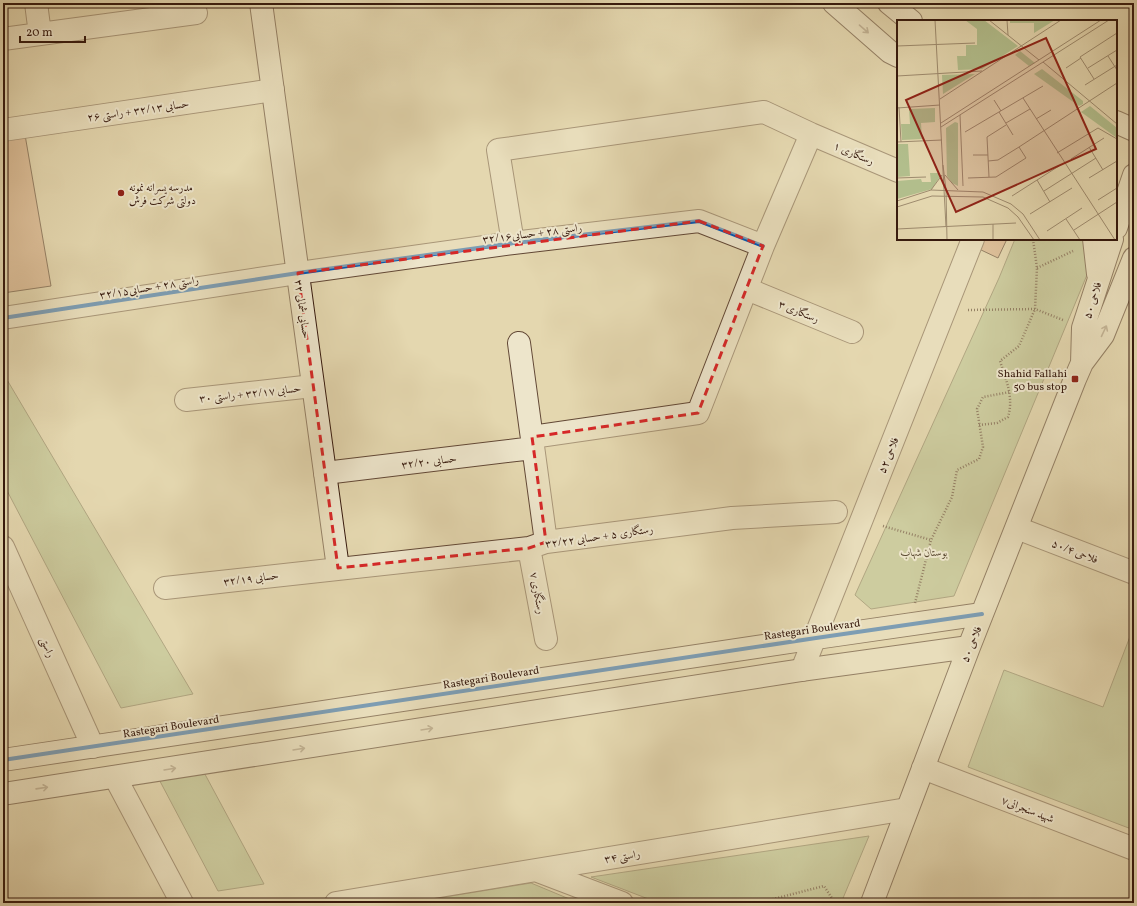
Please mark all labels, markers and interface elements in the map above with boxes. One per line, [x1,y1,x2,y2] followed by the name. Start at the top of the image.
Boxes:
[20,18,85,44] scale bar
[897,20,1117,240] inset map
[858,24,869,33] one-way arrow
[26,25,53,41] text: 20 m
[86,97,190,126] street label: حسابی ۳۲/۱۳ + راستی ۲۶
[831,138,876,170] street label: رستگاری ۱
[129,181,196,209] place label: مدرسه پسرانه نمونه دولتی شرکت فرش
[116,188,126,198] marker: مدرسه پسرانه نمونه دولتی شرکت فرش
[481,221,583,248] street label: راستی ۲۸ + حسابی۳۲/۱۶
[98,273,200,304] street label: راستی ۲۸ + حسابی۳۲/۱۵
[290,279,313,340] street label: حسابی شمالی ۳۲
[1081,280,1106,321] street label: فلاحی ۵۰
[776,297,821,327] street label: رستگاری ۳
[1101,326,1108,338] one-way arrow
[998,367,1067,395] place label: Shahid Fallahi 50 bus stop
[1070,374,1080,384] marker: Shahid Fallahi 50 bus stop
[198,382,302,407] street label: حسابی ۳۲/۱۷ + راستی ۳۰
[875,435,903,476] street label: فلاحی ۵۲
[400,452,458,473] street label: حسابی ۳۲/۲۰
[544,521,654,553] street label: رستگاری ۵ + حسابی ۳۲/۲۲
[1049,537,1100,568] street label: فلاحی ۵۰/۴
[900,546,948,561] park label: بوستان شهاب
[222,569,280,590] street label: حسابی ۳۲/۱۹
[525,571,549,616] street label: رستگاری ۷
[763,616,861,645] street label: Rastegari Boulevard
[958,624,986,665] street label: فلاحی ۵۰
[35,635,58,660] street label: راستی
[442,663,540,693] street label: Rastegari Boulevard
[122,712,220,742] street label: Rastegari Boulevard
[420,725,433,733] one-way arrow
[292,744,305,752] one-way arrow
[163,764,176,772] one-way arrow
[35,784,48,792] one-way arrow
[999,794,1056,827] street label: شهید سنجرانی۷
[603,847,641,868] street label: راستی ۳۴

